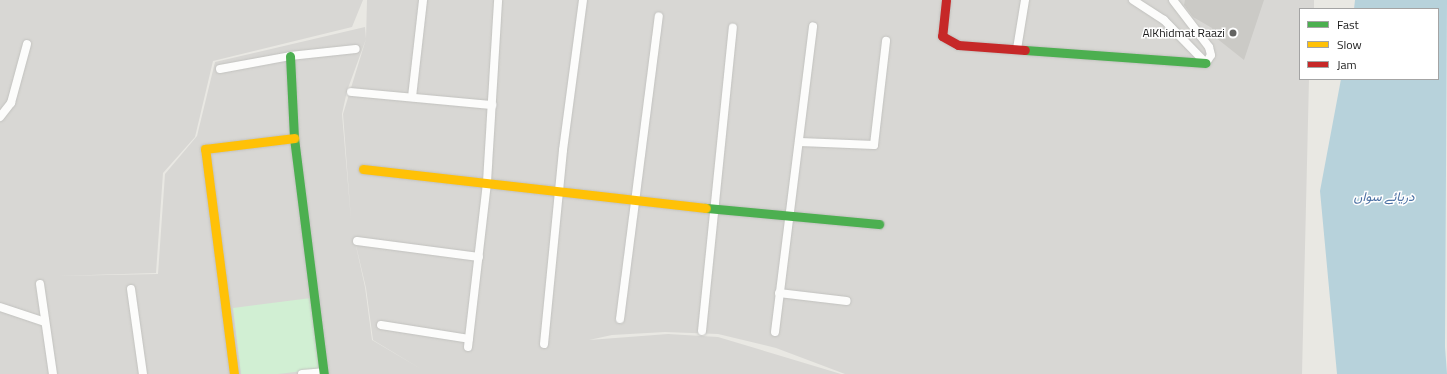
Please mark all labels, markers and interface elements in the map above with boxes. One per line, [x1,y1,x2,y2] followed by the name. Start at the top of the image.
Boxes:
[1299,8,1439,80] legend
[1337,15,1359,34] text: Fast
[1142,26,1225,40] place label: AlKhidmat Raazi
[1228,28,1238,38] marker: AlKhidmat Raazi
[1337,35,1362,54] text: Slow
[1337,55,1357,74] text: Jam
[1354,188,1414,204] water label: دریائے سواں

